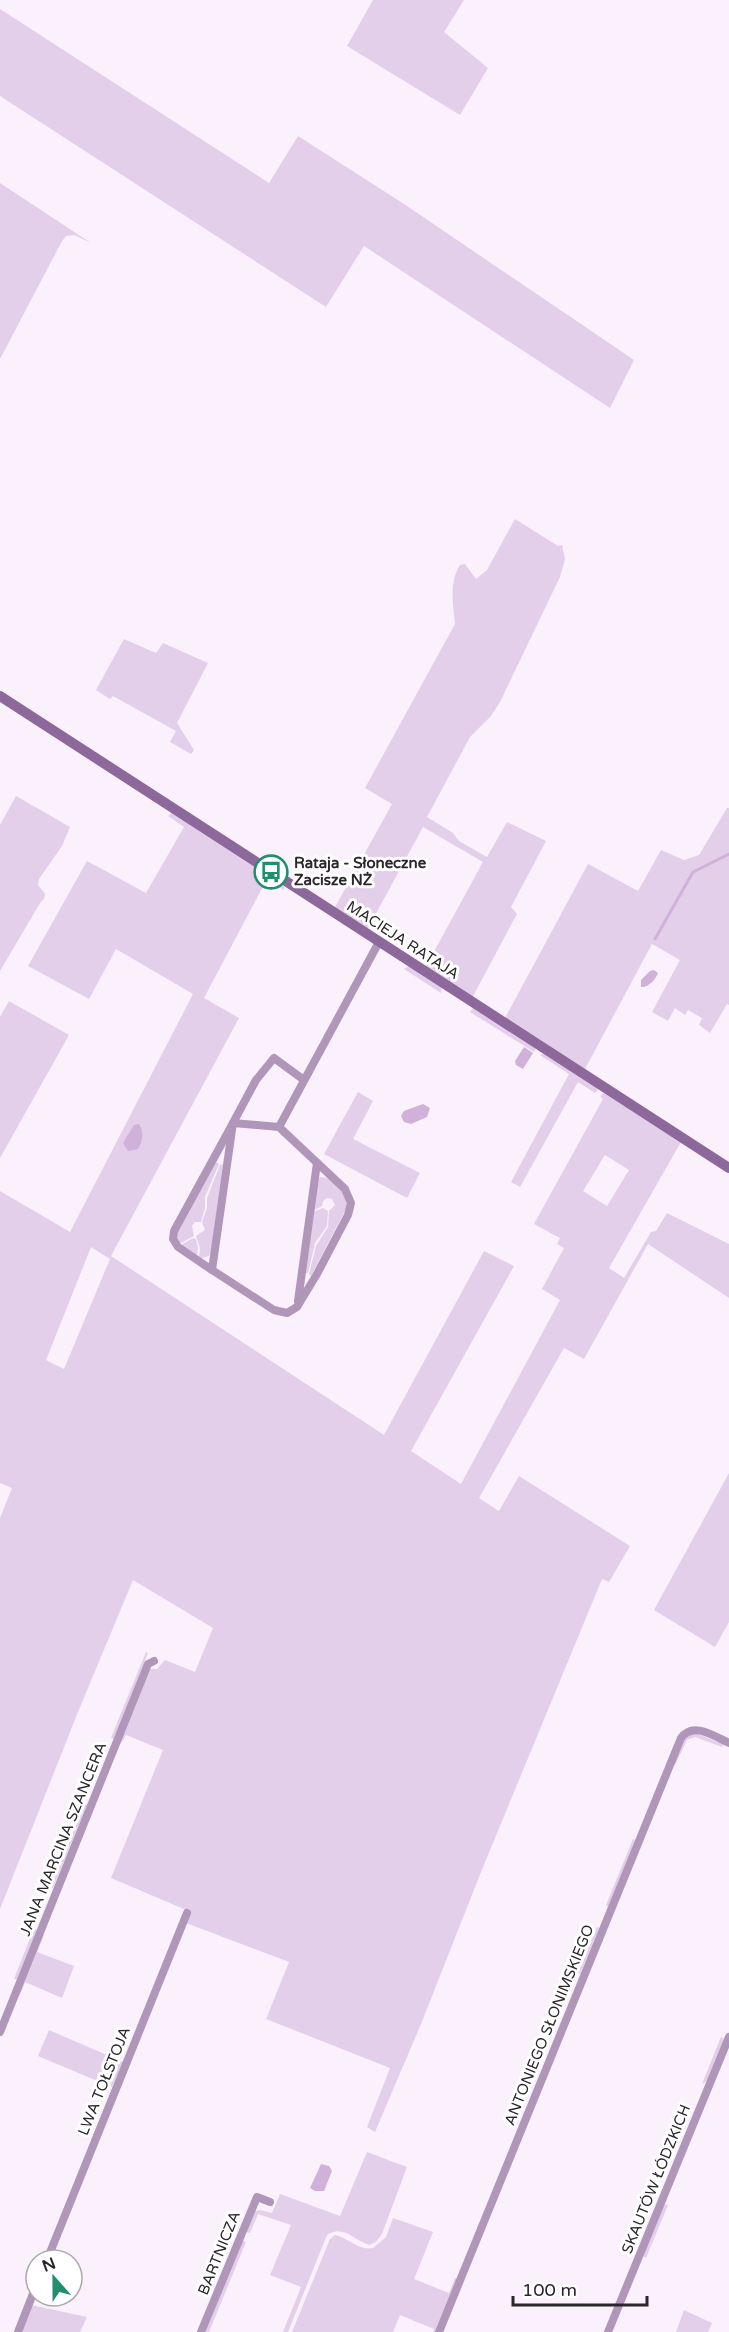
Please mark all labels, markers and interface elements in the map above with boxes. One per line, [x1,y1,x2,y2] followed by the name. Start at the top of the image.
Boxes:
[253,854,289,890] bus stop icon: Rataja - Słoneczne Zacisze NŻ
[294,854,427,889] place label: Rataja - Słoneczne Zacisze NŻ
[343,897,463,983] street label: MACIEJA RATAJA
[16,1739,110,1939] street label: JANA MARCINA SZANCERA
[500,1922,598,2128] street label: ANTONIEGO SŁONIMSKIEGO
[74,2024,134,2138] street label: LWA TOŁSTOJA
[618,2102,694,2256] street label: SKAUTÓW ŁÓDZKICH
[194,2208,244,2298] street label: BARTNICZA
[24,2248,84,2308] north arrow
[39,2253,59,2277] text: N
[513,2269,646,2307] scale bar
[522,2279,577,2301] text: 100 m

